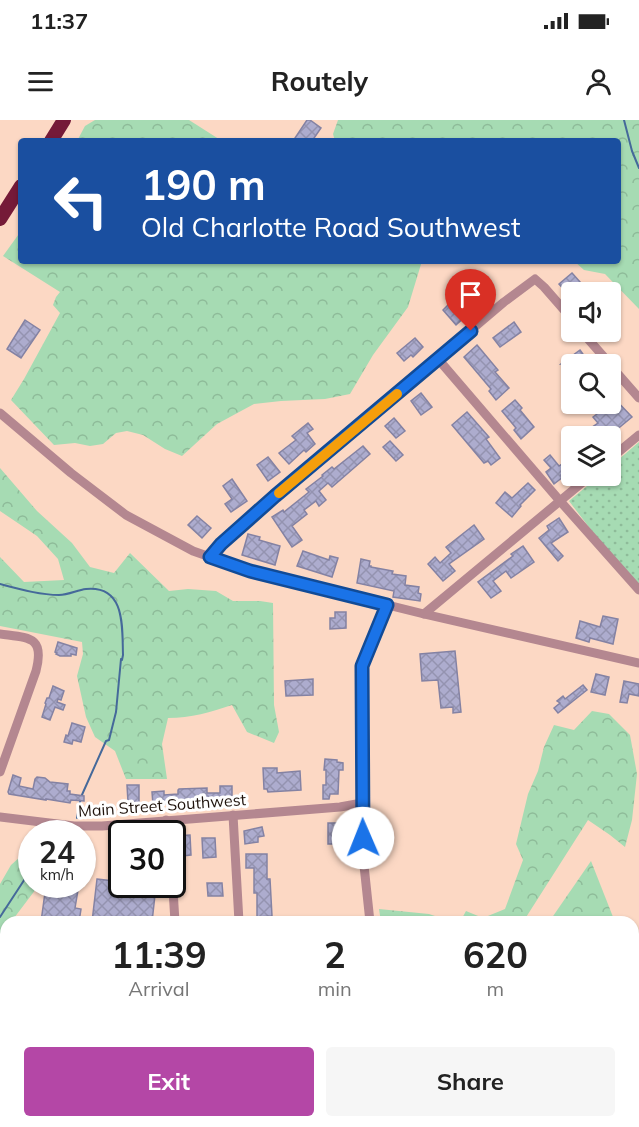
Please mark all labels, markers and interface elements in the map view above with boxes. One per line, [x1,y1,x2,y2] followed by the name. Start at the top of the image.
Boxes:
[30,7,88,35] text: 11:37
[271,64,368,98] text: Routely
[24,65,57,98] icon: menu
[582,65,615,98] icon: person
[141,158,266,211] text: 190 m
[42,162,120,240] icon: left
[141,210,521,244] text: Old Charlotte Road Southwest
[445,269,496,331] pin
[454,278,487,311] icon: arrive
[561,282,621,486] map controls
[561,282,621,342] button: sound
[561,354,621,414] button: search
[561,426,621,486] button: layers
[77,789,247,821] street label: Main Street Southwest
[331,806,395,870] position arrow
[108,820,186,898] speed limit sign: 30
[39,833,75,871] text: 24
[40,865,74,884] text: km/h
[111,932,207,977] text: 11:39
[324,932,346,977] text: 2
[463,932,528,977] text: 620
[128,976,189,1001] text: Arrival
[318,976,352,1001] text: min
[487,976,504,1001] text: m
[24,1047,314,1116] button: Exit
[326,1047,615,1116] button: Share

